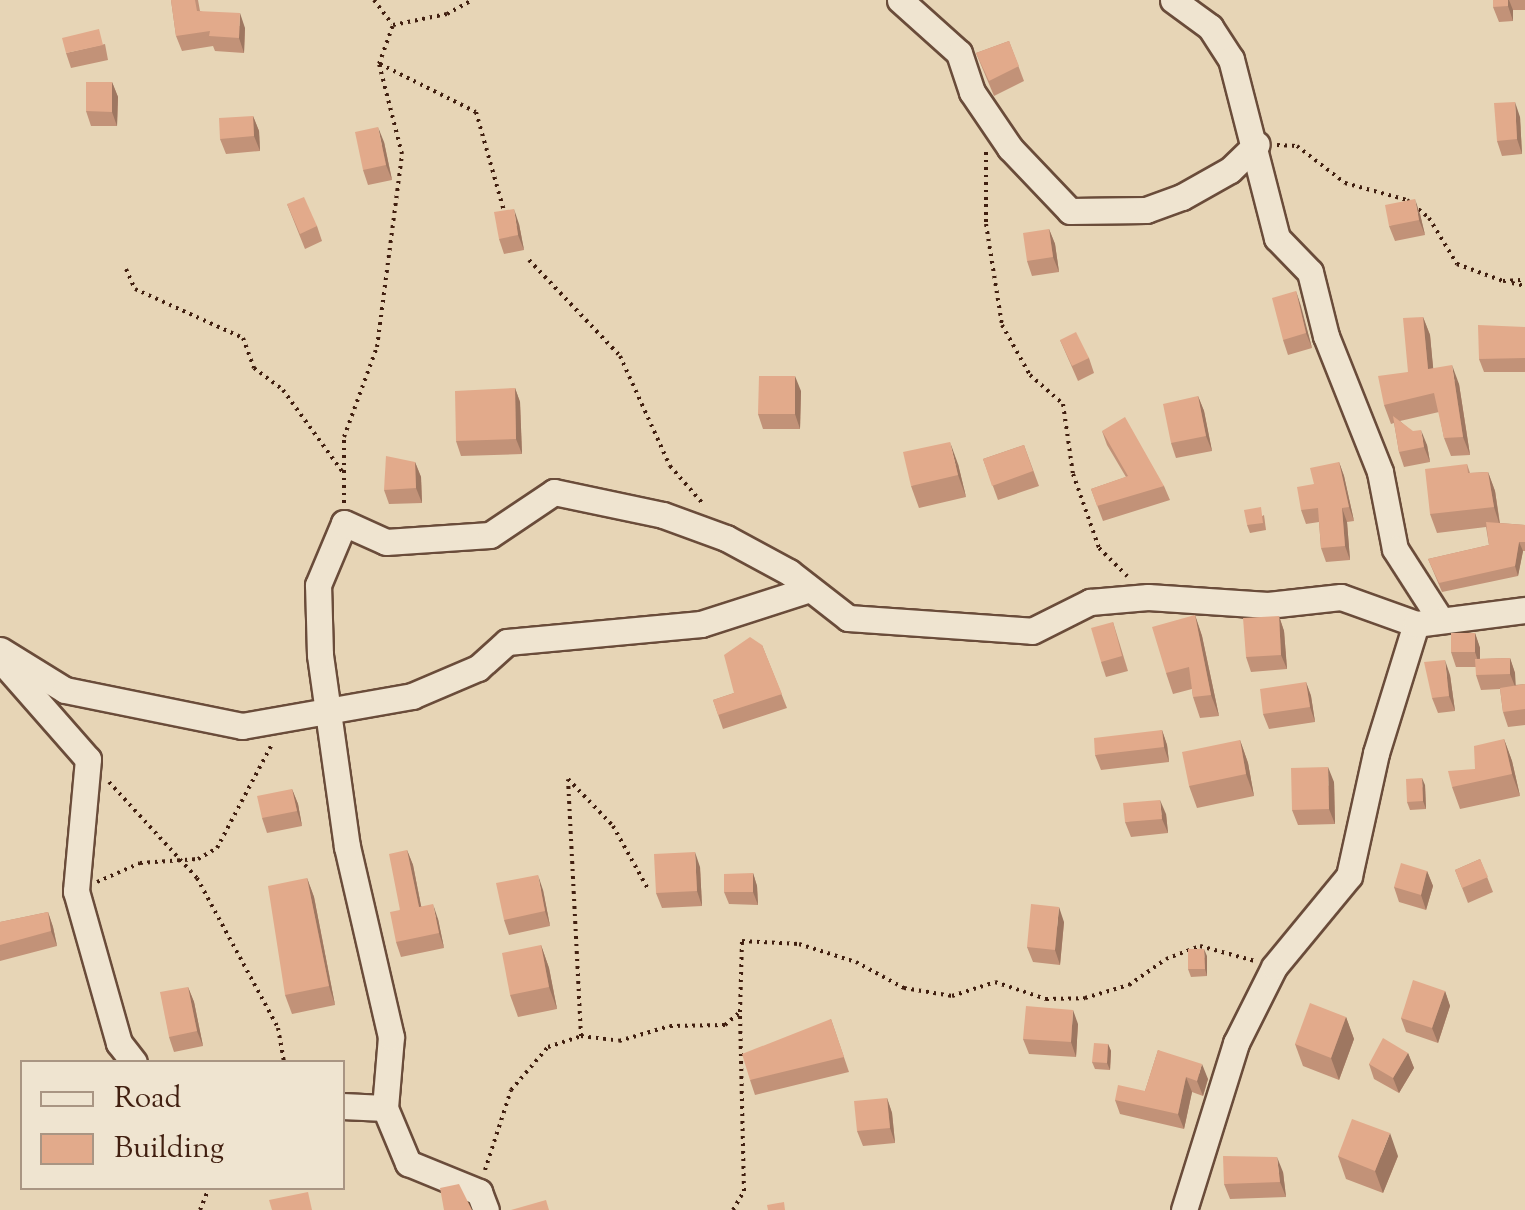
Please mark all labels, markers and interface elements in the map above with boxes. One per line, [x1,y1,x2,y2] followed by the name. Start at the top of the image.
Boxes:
[20,1060,345,1190] legend
[114,1078,181,1121] text: Road
[114,1128,224,1171] text: Building

